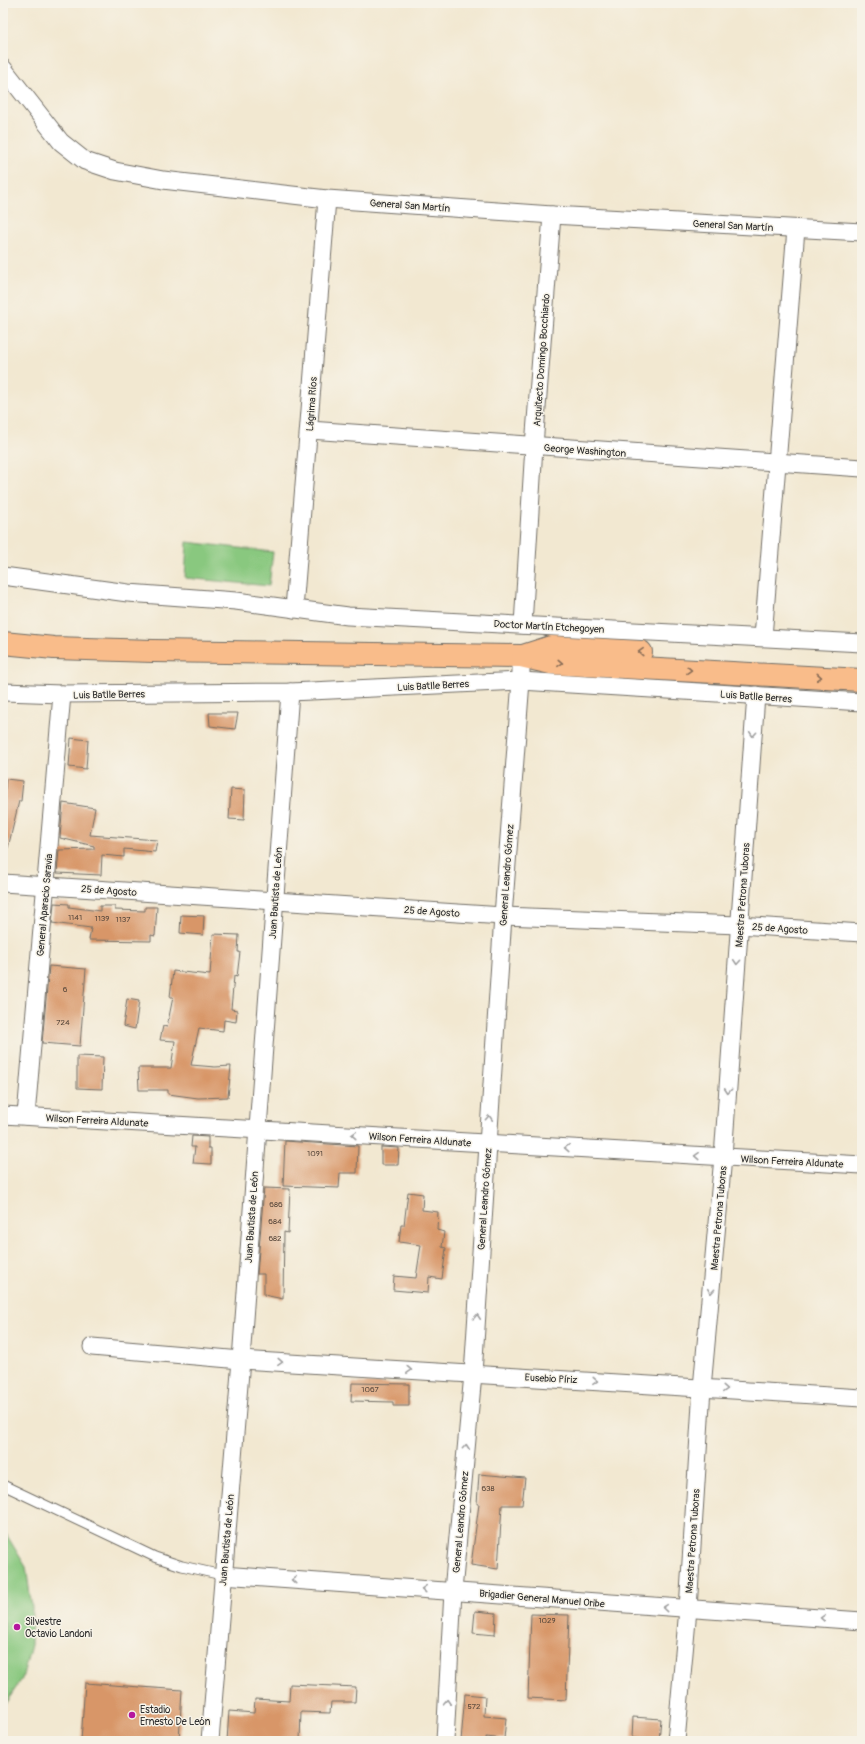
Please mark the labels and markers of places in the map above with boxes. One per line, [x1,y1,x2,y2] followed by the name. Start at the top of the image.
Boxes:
[25,1616,92,1640] place label: Silvestre Octavio Landoni
[12,1622,22,1632] marker: Silvestre Octavio Landoni
[140,1704,211,1728] place label: Estadio Ernesto De León
[127,1710,137,1720] marker: Estadio Ernesto De León

